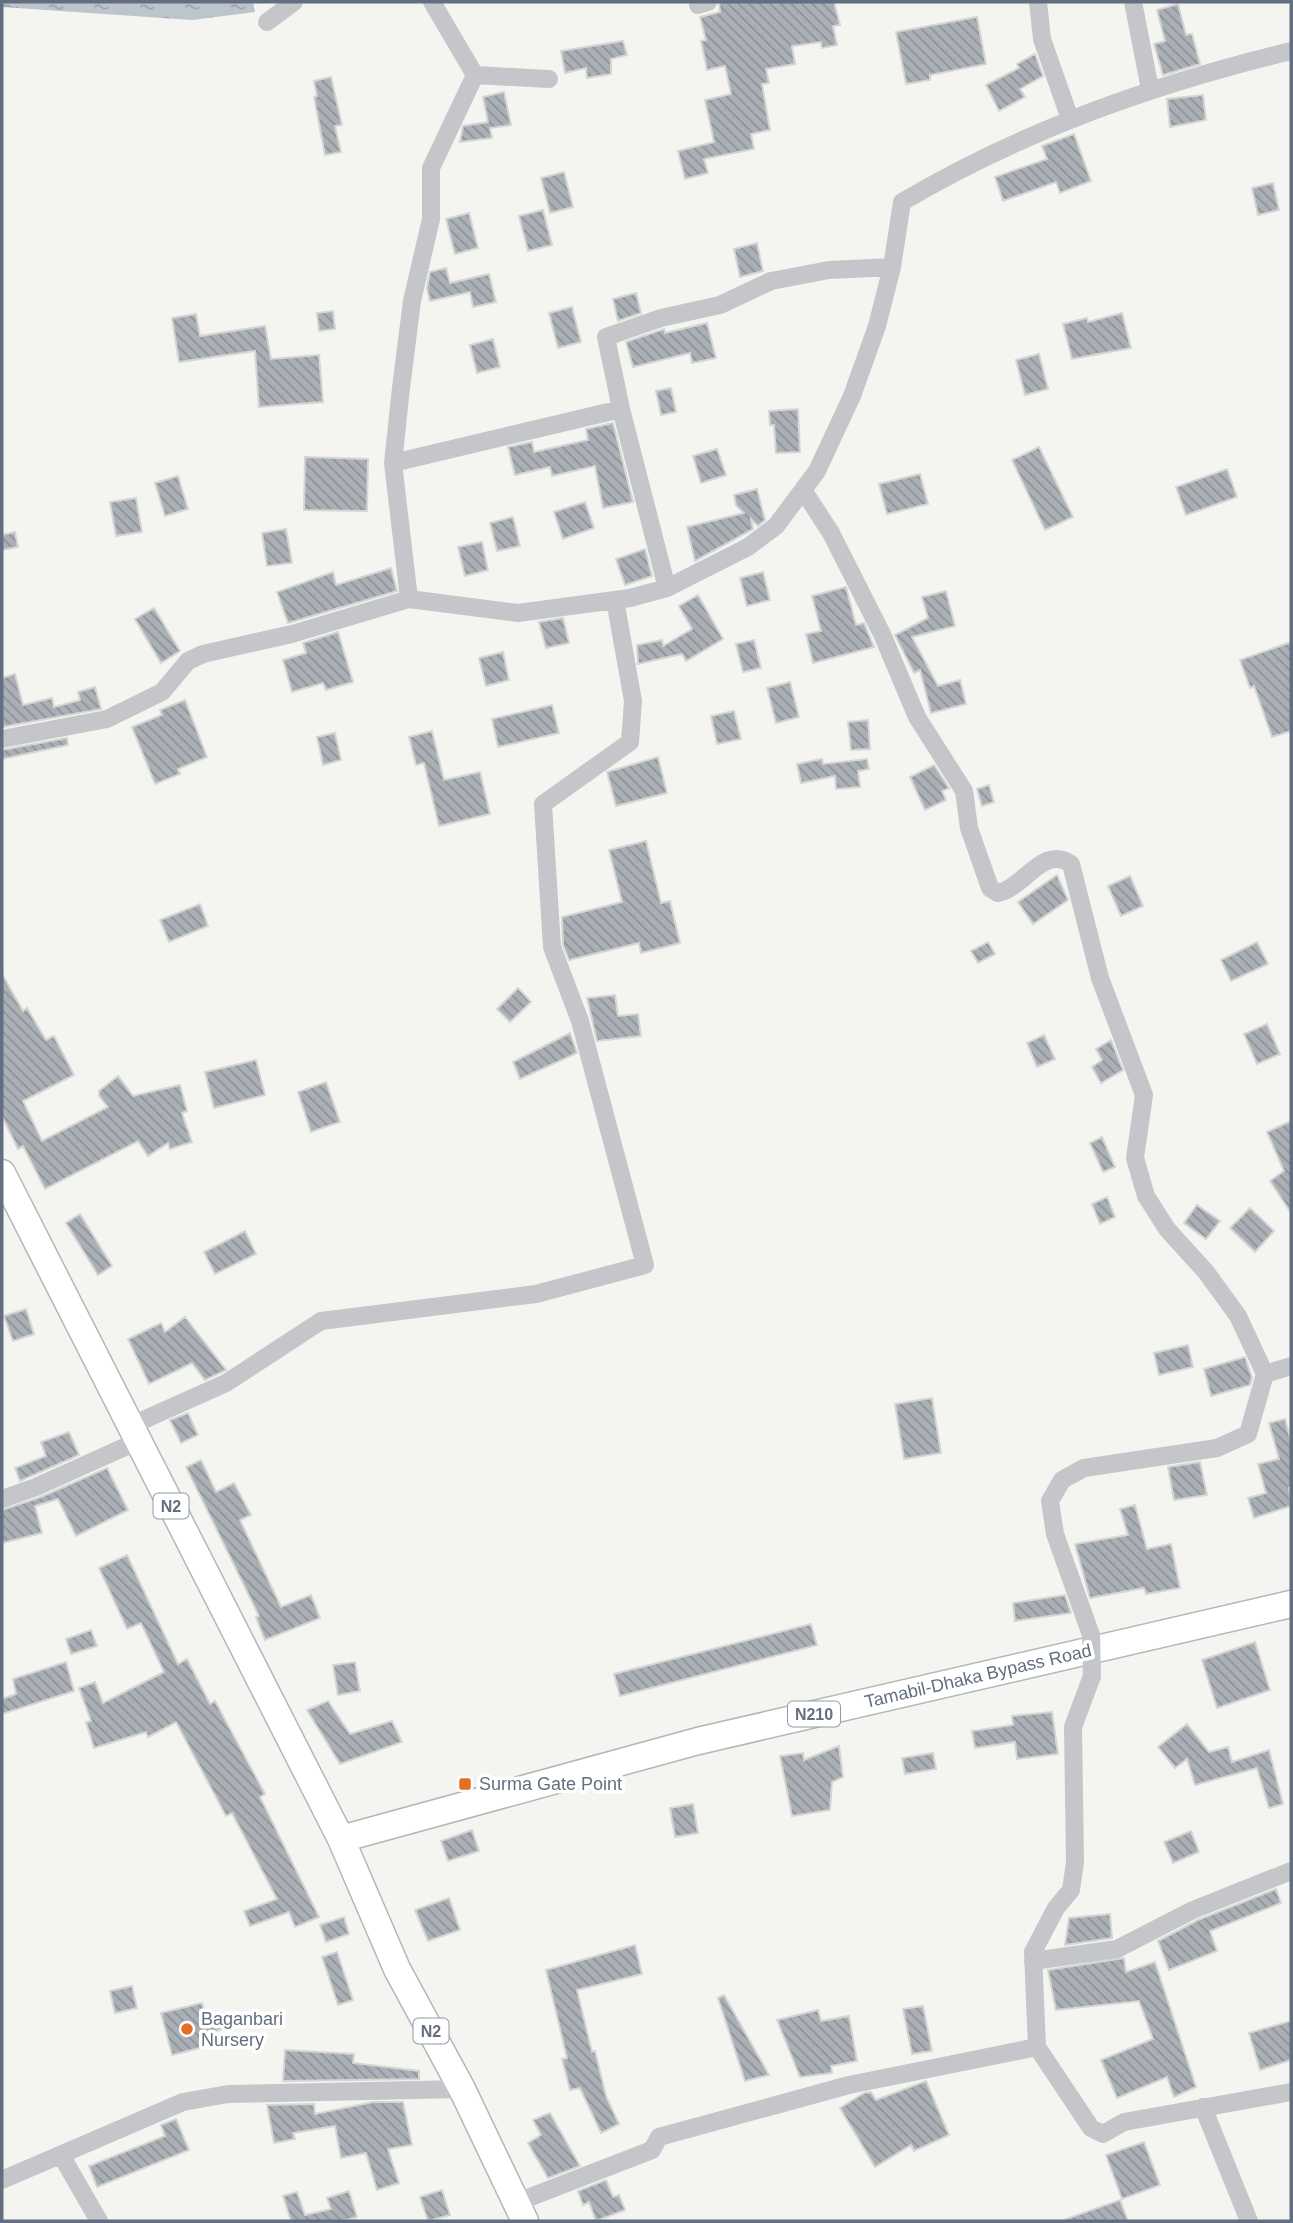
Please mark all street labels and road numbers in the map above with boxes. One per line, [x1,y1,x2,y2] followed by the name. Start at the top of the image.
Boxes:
[154,1494,188,1518] road number: N2
[863,1640,1093,1712] street label: Tamabil-Dhaka Bypass Road
[788,1702,840,1726] road number: N210
[414,2019,448,2044] road number: N2

